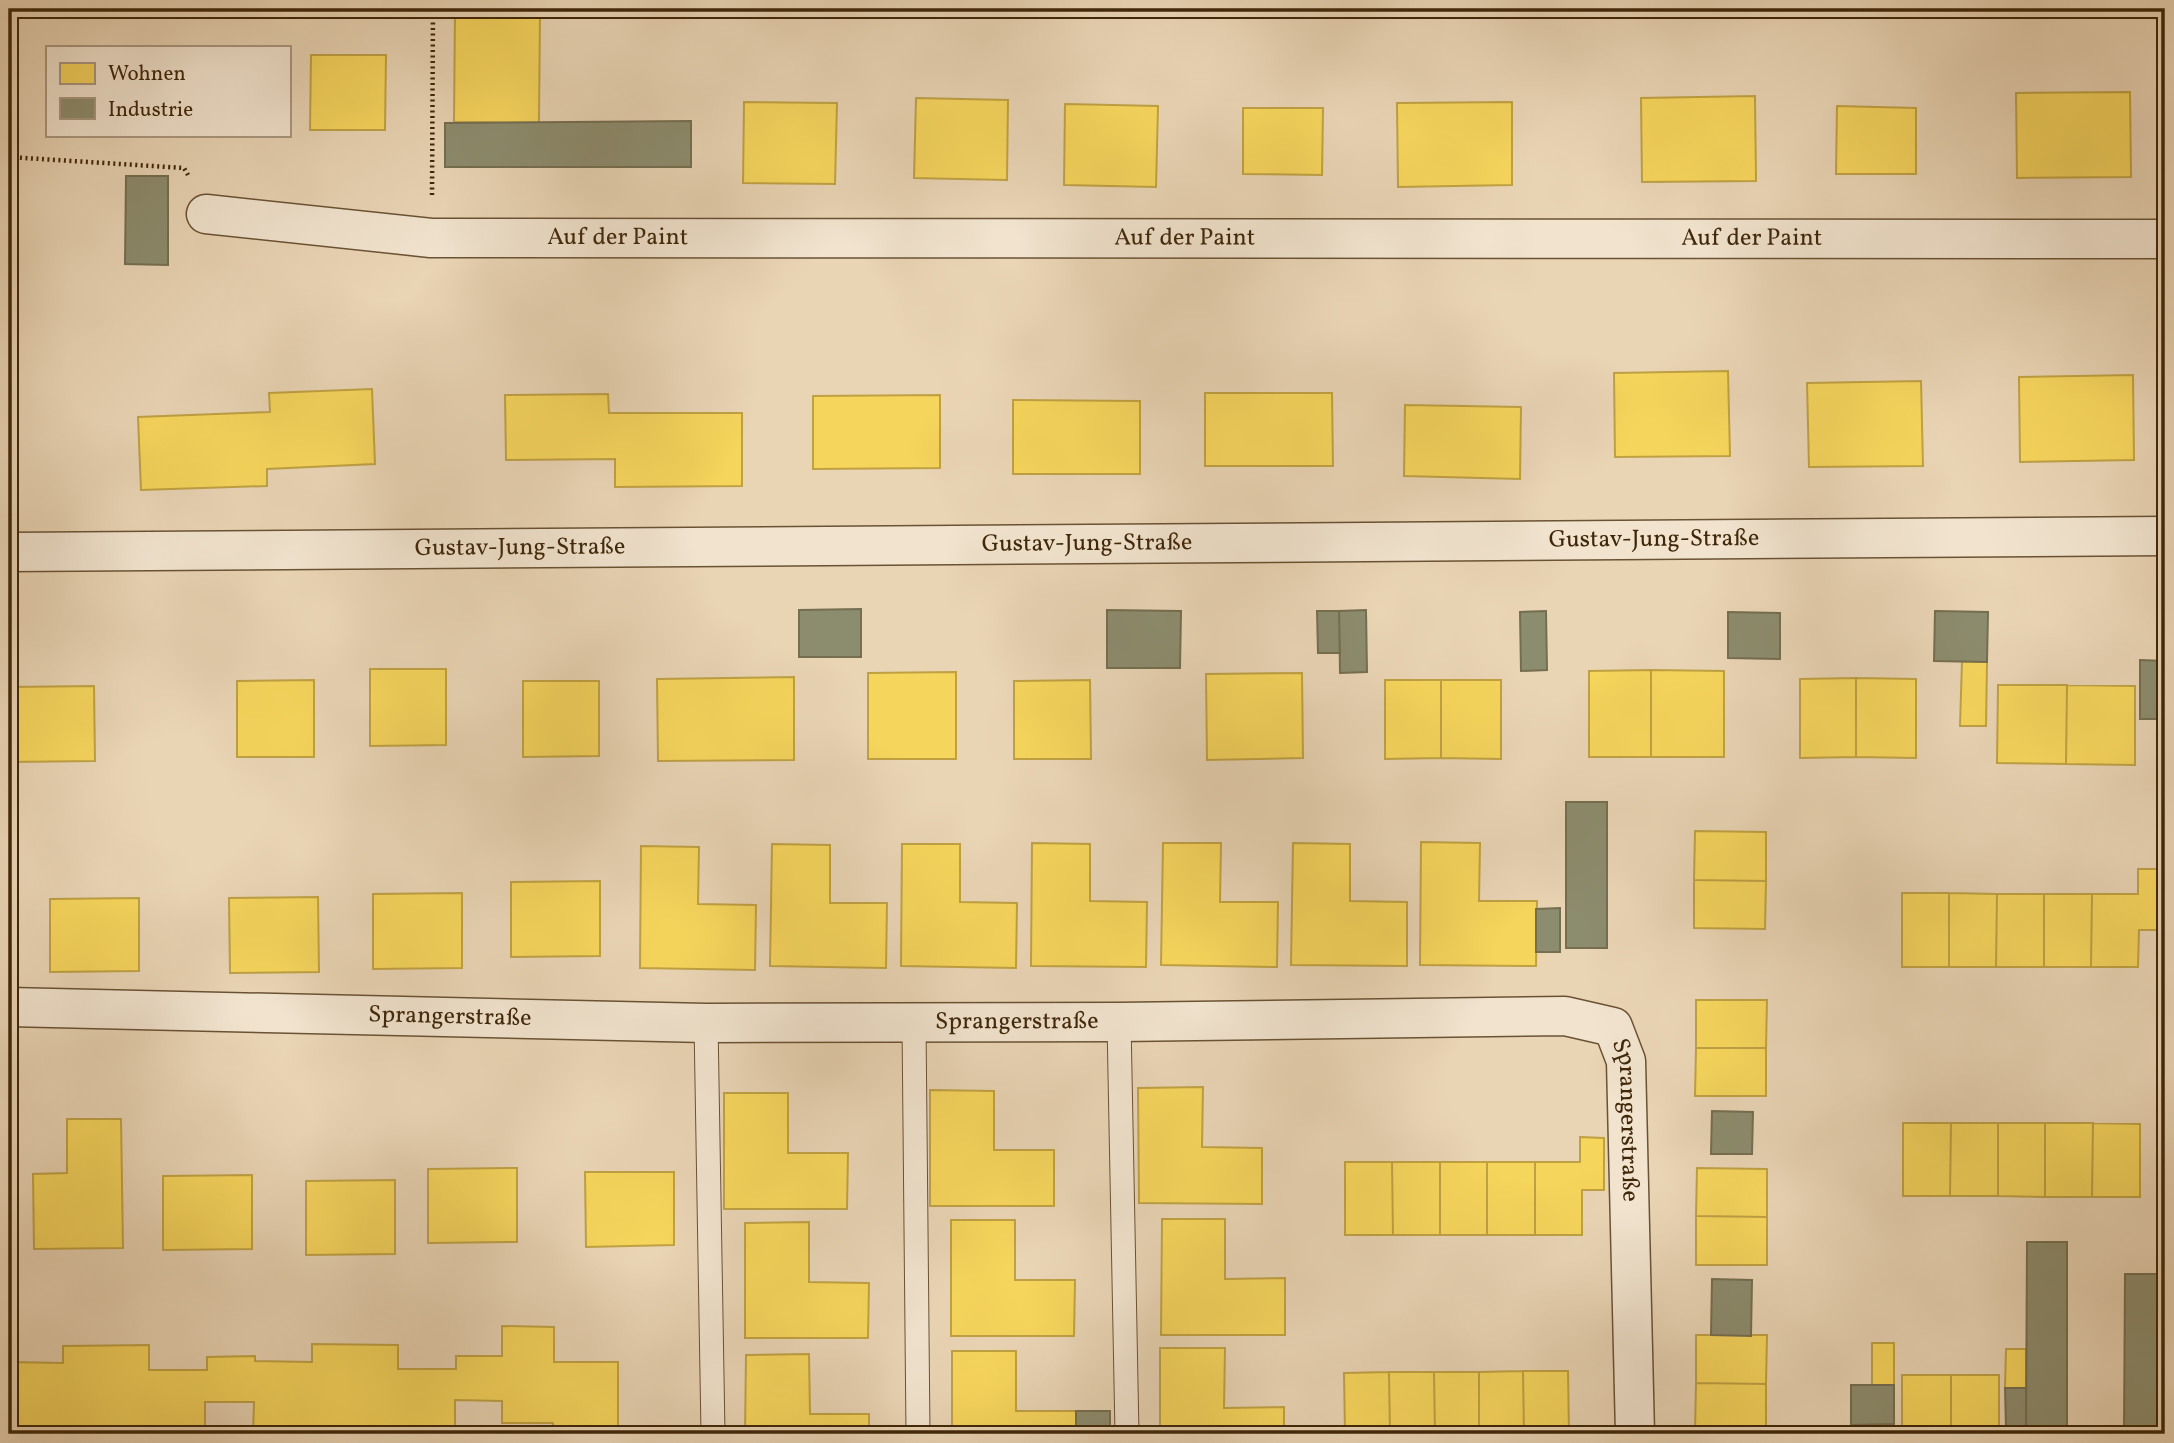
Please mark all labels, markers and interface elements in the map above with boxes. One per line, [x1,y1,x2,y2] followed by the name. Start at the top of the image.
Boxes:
[46,46,290,136] legend
[108,60,186,89] text: Wohnen
[108,96,193,125] text: Industrie
[547,221,688,255] street label: Auf der Paint
[1114,221,1255,255] street label: Auf der Paint
[1681,222,1822,256] street label: Auf der Paint
[1549,522,1759,558] street label: Gustav-Jung-Straße
[982,526,1192,562] street label: Gustav-Jung-Straße
[415,530,625,566] street label: Gustav-Jung-Straße
[368,998,532,1036] street label: Sprangerstraße
[935,1005,1099,1039] street label: Sprangerstraße
[1602,1034,1646,1202] street label: Sprangerstraße

